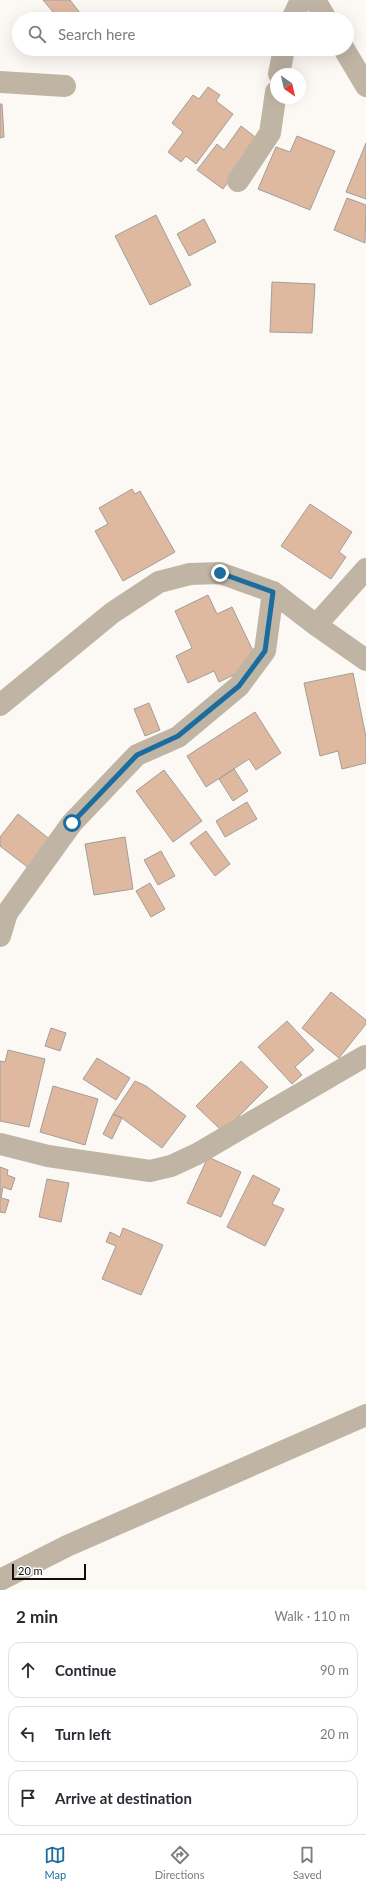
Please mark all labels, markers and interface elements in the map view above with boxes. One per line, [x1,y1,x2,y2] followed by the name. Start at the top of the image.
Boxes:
[12,12,354,56] search box
[26,23,48,45] icon: search
[58,25,135,43] text: Search here
[270,68,306,104] north arrow
[211,564,229,582] route end
[63,814,81,832] route start
[12,1562,86,1581] scale bar
[18,1564,43,1577] text: 20 m
[16,1606,58,1627] text: 2 min
[274,1608,350,1624] text: Walk · 110 m
[17,1659,39,1681] icon: ahead
[55,1661,116,1679] text: Continue
[320,1662,349,1678] text: 90 m
[17,1723,39,1745] icon: left
[55,1725,111,1743] text: Turn left
[320,1726,349,1742] text: 20 m
[17,1787,39,1809] icon: arrive
[55,1789,192,1807] text: Arrive at destination
[44,1844,66,1881] tab: Map
[155,1844,204,1881] tab: Directions
[293,1844,322,1881] tab: Saved

